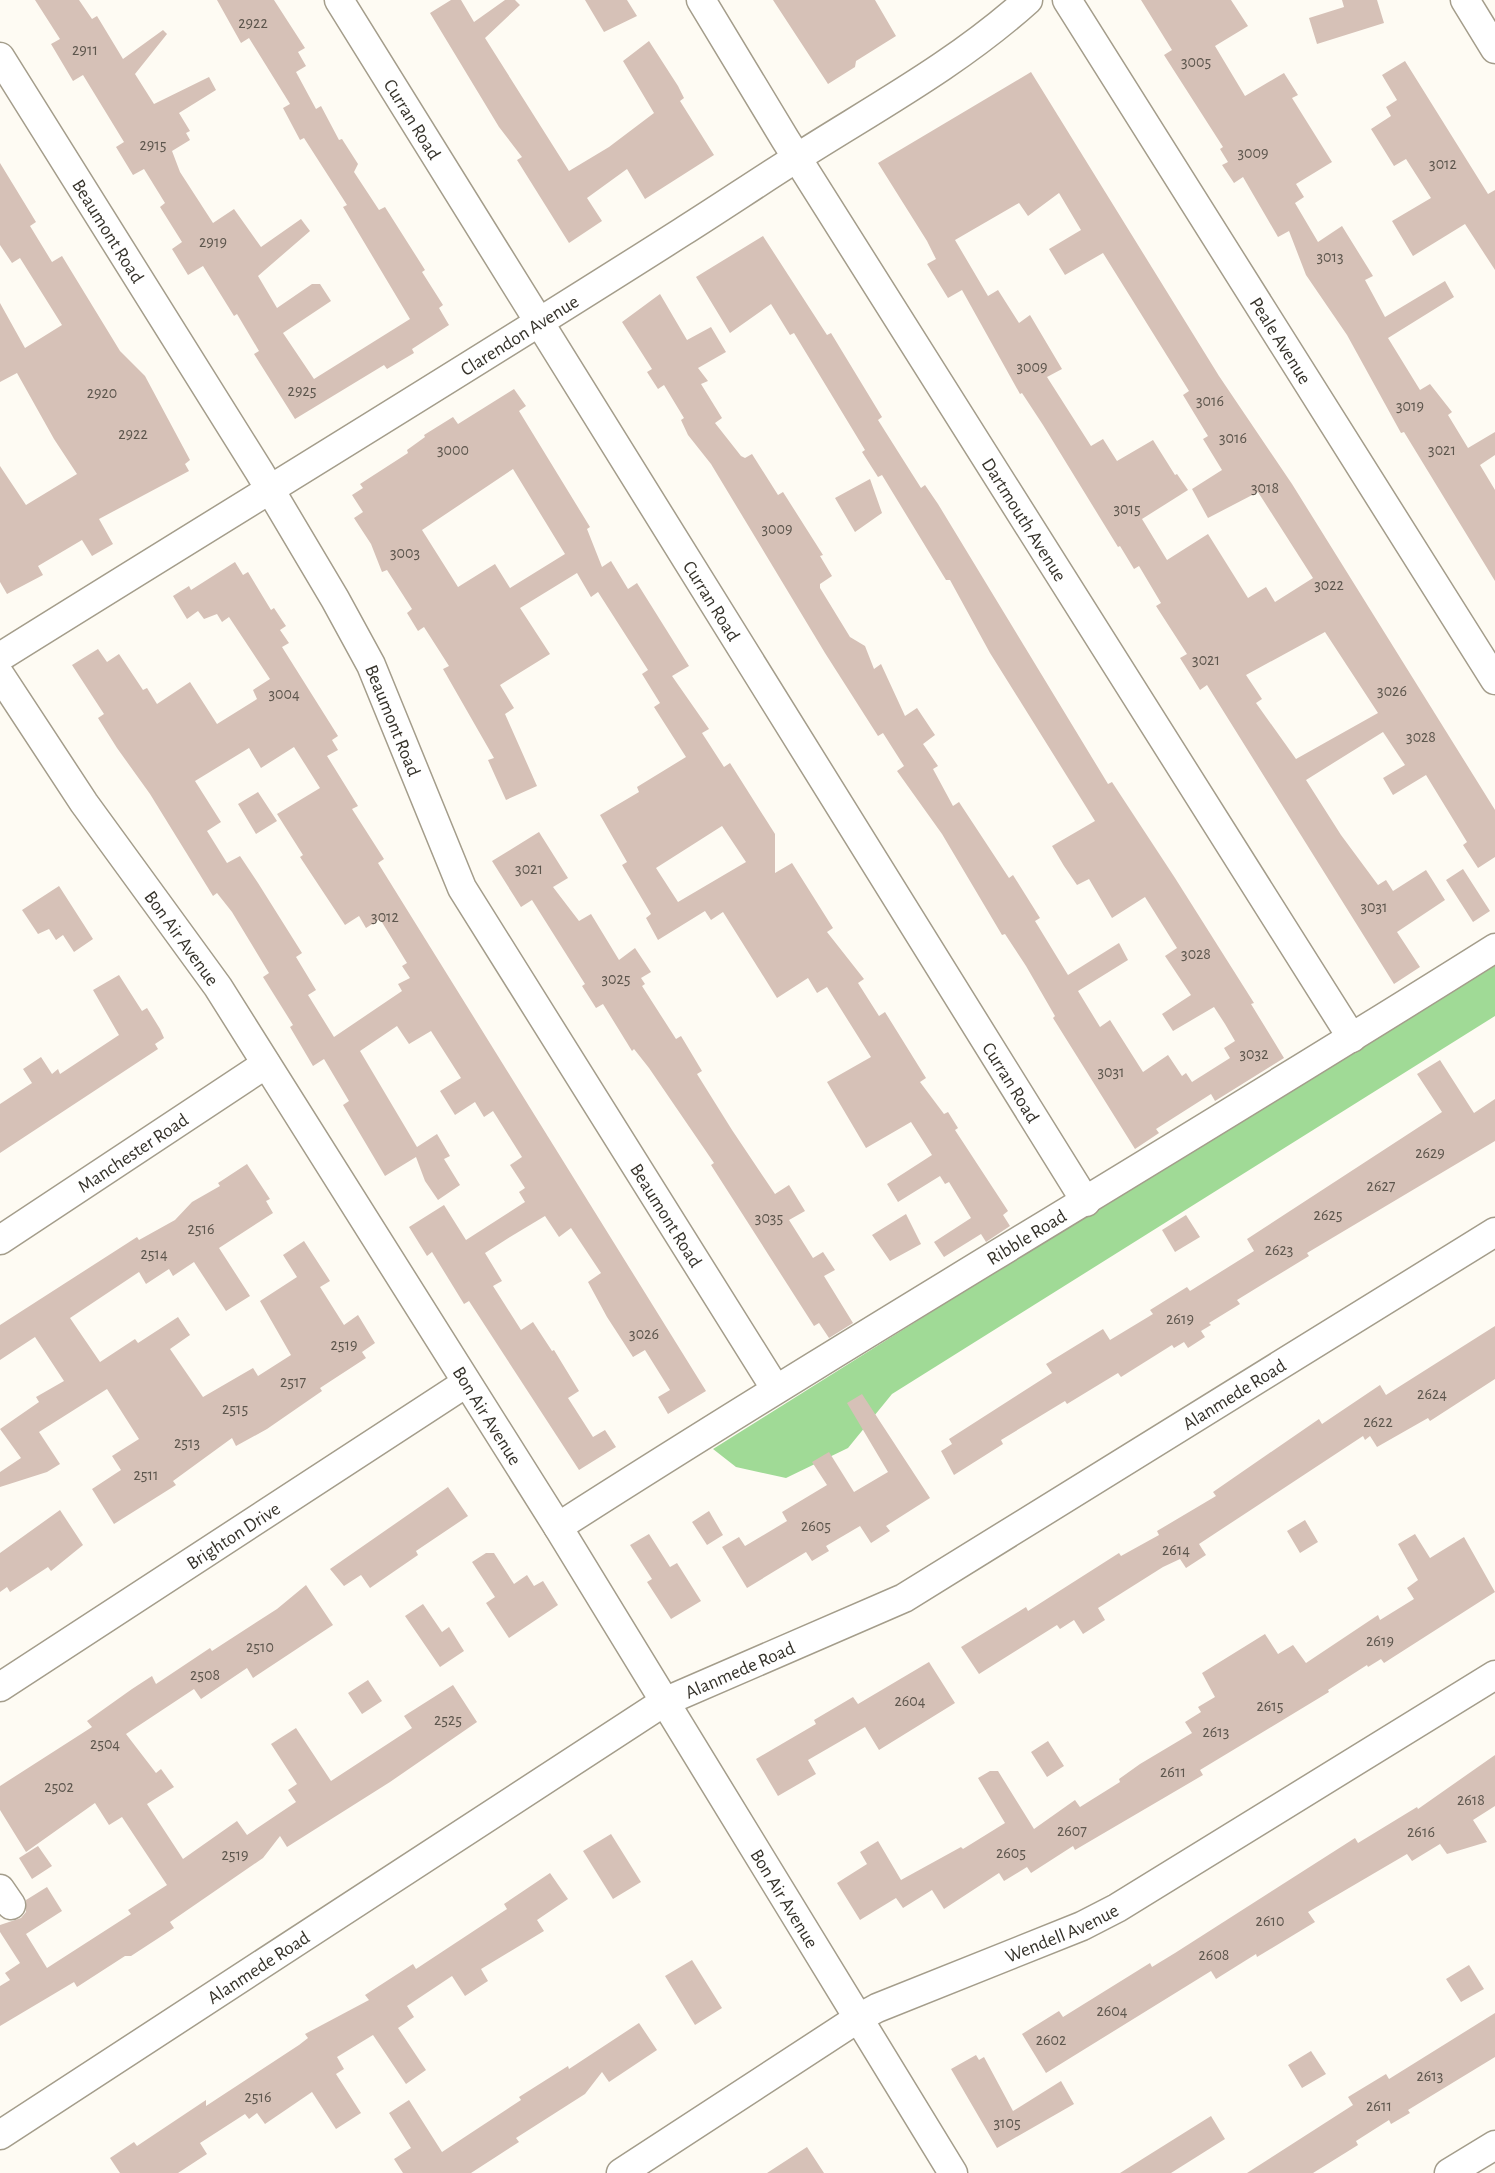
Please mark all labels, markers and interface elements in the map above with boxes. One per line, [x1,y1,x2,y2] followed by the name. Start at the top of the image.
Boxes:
[238,15,268,31] house number: 2922
[72,42,98,58] house number: 2911
[1181,54,1211,70] house number: 3005
[380,76,444,163] street label: Curran Road
[140,137,167,153] house number: 2915
[1237,145,1269,161] house number: 3009
[1429,156,1457,172] house number: 3012
[68,176,147,287] street label: Beaumont Road
[199,234,227,250] house number: 2919
[1316,249,1344,265] house number: 3013
[458,292,582,380] street label: Clarendon Avenue
[1246,294,1314,388] street label: Peale Avenue
[1016,359,1048,375] house number: 3009
[288,383,316,399] house number: 2925
[87,385,117,401] house number: 2920
[1196,393,1224,409] house number: 3016
[1396,398,1424,414] house number: 3019
[118,426,148,442] house number: 2922
[1219,430,1247,446] house number: 3016
[437,442,469,458] house number: 3000
[1428,442,1456,458] house number: 3021
[978,455,1069,585] street label: Dartmouth Avenue
[1251,480,1279,496] house number: 3018
[1113,501,1141,517] house number: 3015
[761,521,793,537] house number: 3009
[390,545,420,561] house number: 3003
[679,558,743,645] street label: Curran Road
[1314,577,1344,593] house number: 3022
[1192,652,1220,668] house number: 3021
[361,662,423,779] street label: Beaumont Road
[1377,683,1407,699] house number: 3026
[268,686,300,702] house number: 3004
[1406,729,1436,745] house number: 3028
[515,861,543,877] house number: 3021
[140,888,222,990] street label: Bon Air Avenue
[1360,899,1388,915] house number: 3031
[371,909,399,925] house number: 3012
[1181,946,1211,962] house number: 3028
[601,971,631,987] house number: 3025
[978,1039,1042,1126] street label: Curran Road
[1240,1046,1268,1062] house number: 3032
[1097,1064,1125,1080] house number: 3031
[75,1110,192,1197] street label: Manchester Road
[1415,1145,1445,1161] house number: 2629
[626,1161,705,1271] street label: Beaumont Road
[1367,1178,1396,1194] house number: 2627
[984,1206,1070,1269] street label: Ribble Road
[1314,1207,1342,1223] house number: 2625
[755,1210,783,1226] house number: 3035
[188,1221,215,1237] house number: 2516
[1265,1242,1293,1258] house number: 2623
[140,1246,168,1262] house number: 2514
[1166,1311,1194,1327] house number: 2619
[629,1326,659,1342] house number: 3026
[331,1337,358,1353] house number: 2519
[1179,1356,1289,1434] street label: Alanmede Road
[448,1364,524,1469] street label: Bon Air Avenue
[280,1374,306,1390] house number: 2517
[1417,1386,1447,1402] house number: 2624
[222,1401,248,1417] house number: 2515
[1363,1414,1393,1430] house number: 2622
[174,1435,200,1451] house number: 2513
[134,1467,158,1483] house number: 2511
[183,1499,284,1574] street label: Brighton Drive
[801,1518,831,1534] house number: 2605
[1162,1542,1190,1558] house number: 2614
[1366,1633,1394,1649] house number: 2619
[246,1639,274,1655] house number: 2510
[682,1639,798,1703] street label: Alanmede Road
[190,1667,220,1683] house number: 2508
[895,1693,926,1709] house number: 2604
[1257,1698,1284,1714] house number: 2615
[434,1712,462,1728] house number: 2525
[1203,1724,1229,1740] house number: 2613
[90,1736,120,1752] house number: 2504
[1160,1764,1186,1780] house number: 2611
[44,1779,74,1795] house number: 2502
[1457,1792,1485,1808] house number: 2618
[1057,1823,1087,1839] house number: 2607
[1407,1824,1435,1840] house number: 2616
[996,1845,1026,1861] house number: 2605
[746,1846,821,1952] street label: Bon Air Avenue
[222,1847,249,1863] house number: 2519
[1003,1901,1122,1967] street label: Wendell Avenue
[1256,1913,1284,1929] house number: 2610
[204,1928,313,2008] street label: Alanmede Road
[1199,1947,1229,1963] house number: 2608
[1097,2003,1128,2019] house number: 2604
[1036,2032,1066,2048] house number: 2602
[1417,2068,1443,2084] house number: 2613
[245,2089,272,2105] house number: 2516
[1366,2098,1392,2114] house number: 2611
[993,2115,1021,2131] house number: 3105

